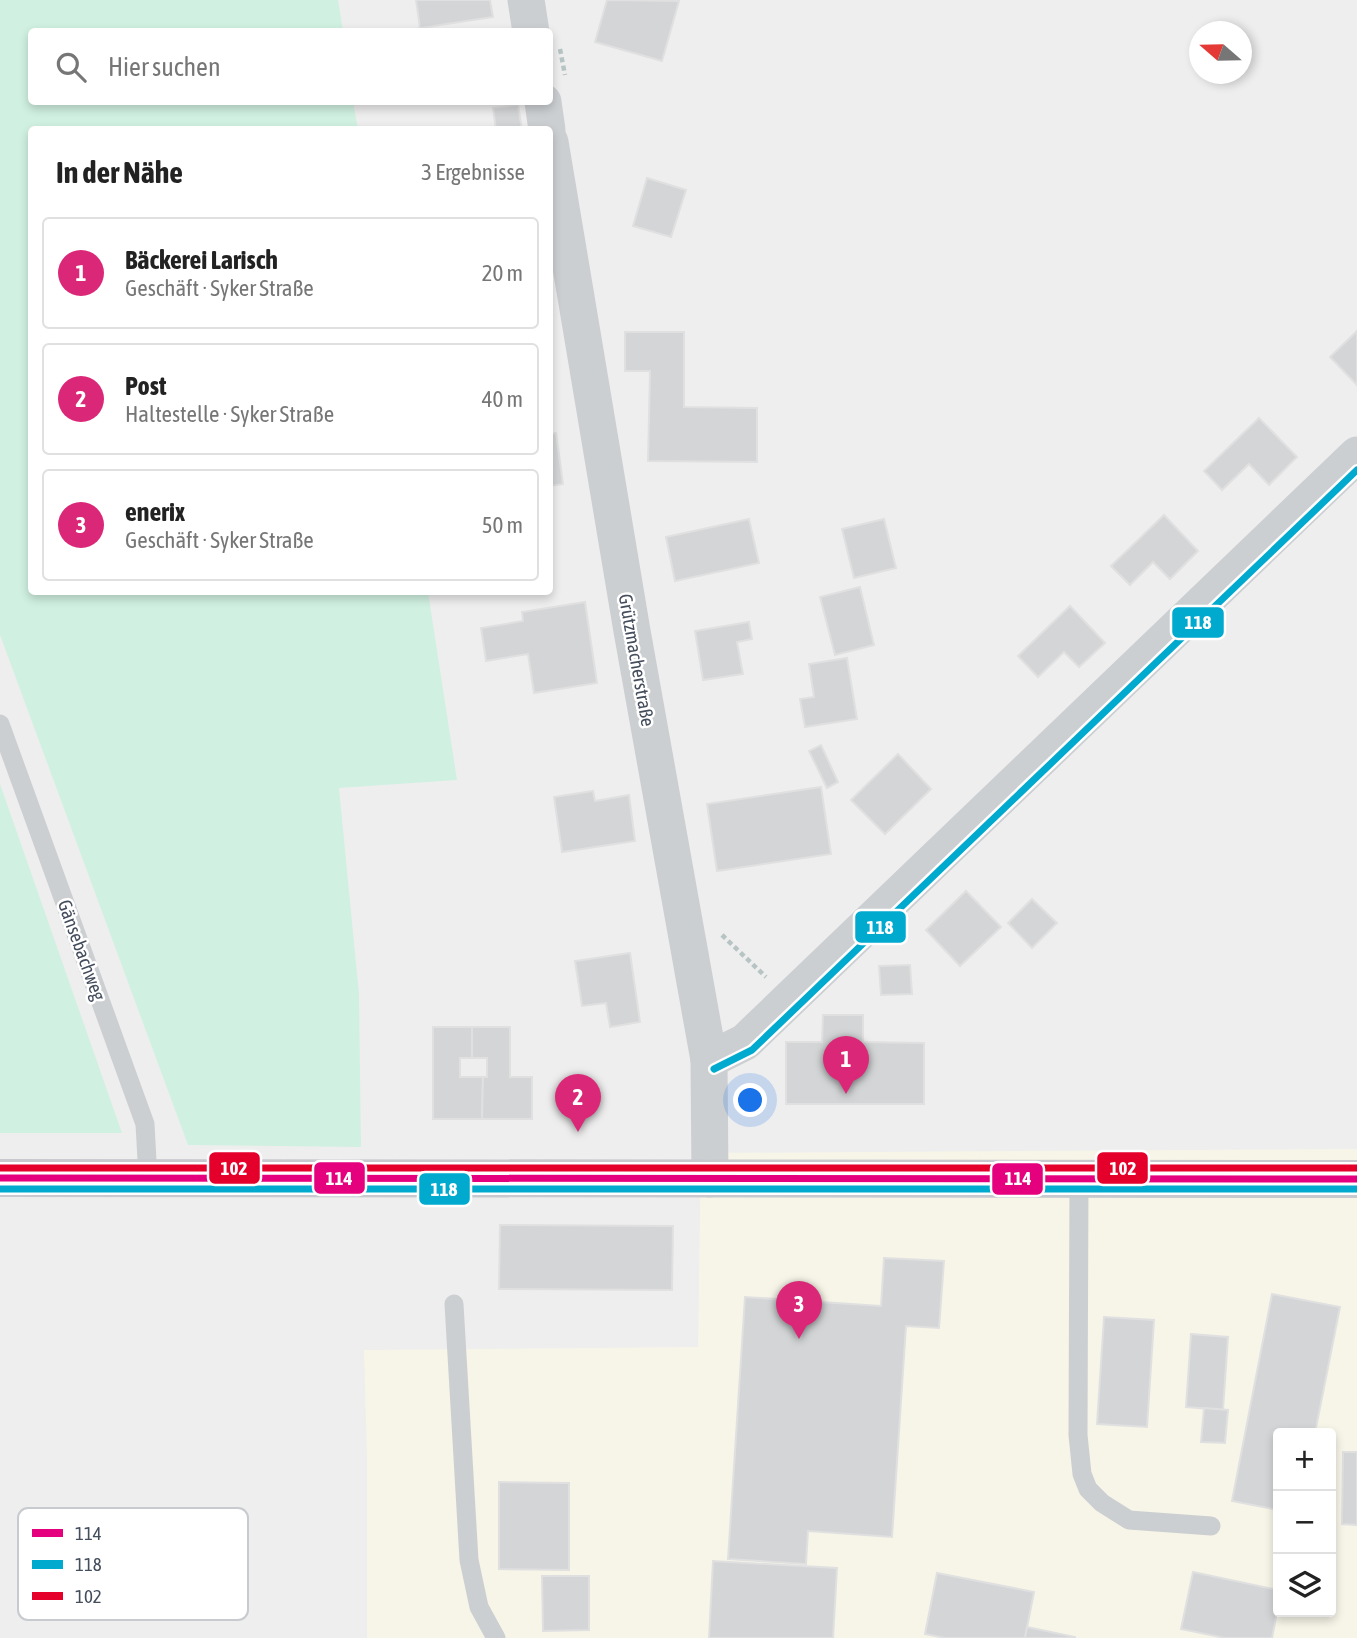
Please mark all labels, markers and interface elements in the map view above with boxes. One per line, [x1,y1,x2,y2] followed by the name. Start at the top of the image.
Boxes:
[1189,21,1252,84] north arrow
[28,28,553,105] search box
[52,48,90,86] icon: search
[108,52,221,82] text: Hier suchen
[56,155,183,189] text: In der Nähe
[421,159,525,185] text: 3 Ergebnisse
[125,245,278,275] text: Bäckerei Larisch
[76,260,86,286] text: 1
[482,260,523,286] text: 20 m
[125,275,314,301] text: Geschäft · Syker Straße
[125,371,166,401] text: Post
[76,386,86,412] text: 2
[482,386,523,412] text: 40 m
[125,401,334,427] text: Haltestelle · Syker Straße
[125,497,185,527] text: enerix
[76,512,86,538] text: 3
[482,512,523,538] text: 50 m
[125,527,314,553] text: Geschäft · Syker Straße
[615,592,659,728] street label: Grützmacherstraße
[1171,606,1225,639] line badge: 118
[1185,611,1211,633] text: 118
[54,897,111,1004] street label: Gänsebachweg
[854,910,907,944] line badge: 118
[867,916,893,938] text: 118
[823,1036,869,1094] pin: 1
[555,1074,601,1132] pin: 2
[733,1083,767,1117] your location
[208,1151,261,1185] line badge: 102
[1096,1151,1149,1185] line badge: 102
[221,1157,247,1179] text: 102
[1110,1157,1136,1179] text: 102
[313,1161,366,1195] line badge: 114
[991,1162,1044,1196] line badge: 114
[326,1167,352,1189] text: 114
[1005,1167,1031,1189] text: 114
[418,1172,471,1206] line badge: 118
[431,1178,457,1200] text: 118
[776,1281,822,1339] pin: 3
[1273,1428,1336,1617] map controls
[1273,1428,1336,1491] button: +
[1273,1491,1336,1554] button: −
[18,1508,248,1620] legend
[75,1522,102,1544] text: 114
[75,1553,102,1575] text: 118
[1273,1554,1336,1617] button: layers
[75,1585,102,1607] text: 102

